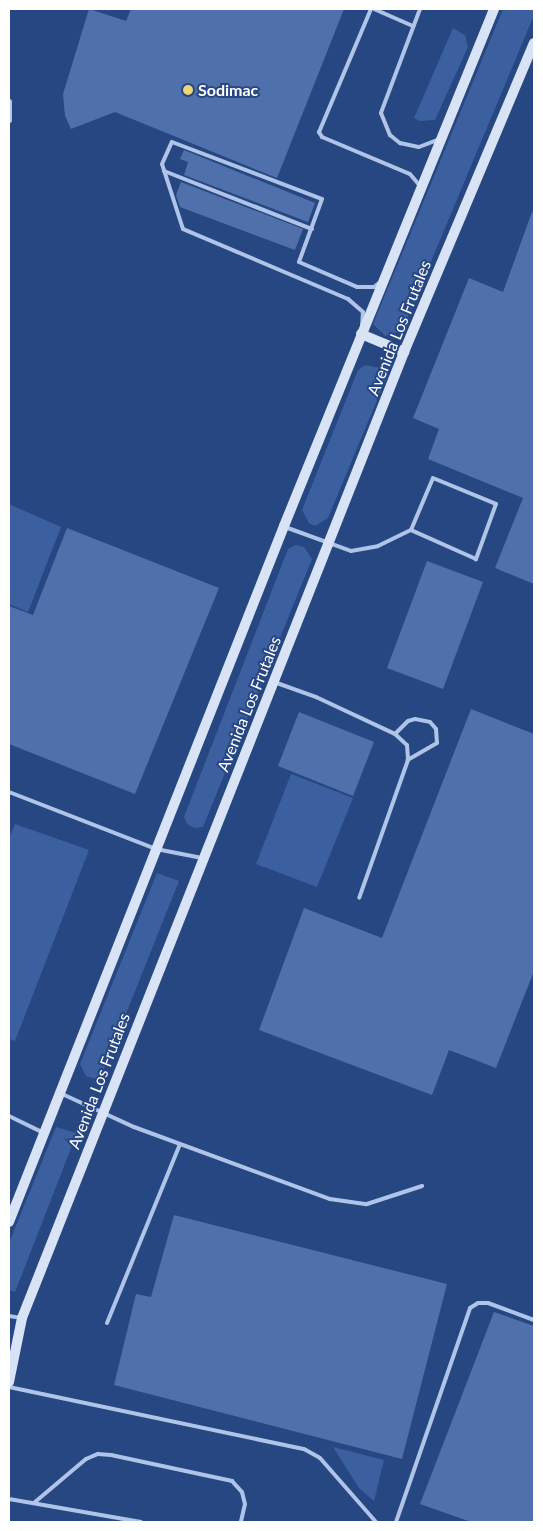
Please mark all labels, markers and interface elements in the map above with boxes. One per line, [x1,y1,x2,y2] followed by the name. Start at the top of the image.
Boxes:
[198,80,258,100] place label: Sodimac
[182,84,194,96] marker: Sodimac
[363,258,435,398] street label: Avenida Los Frutales
[213,634,285,774] street label: Avenida Los Frutales
[64,1010,134,1152] street label: Avenida Los Frutales

